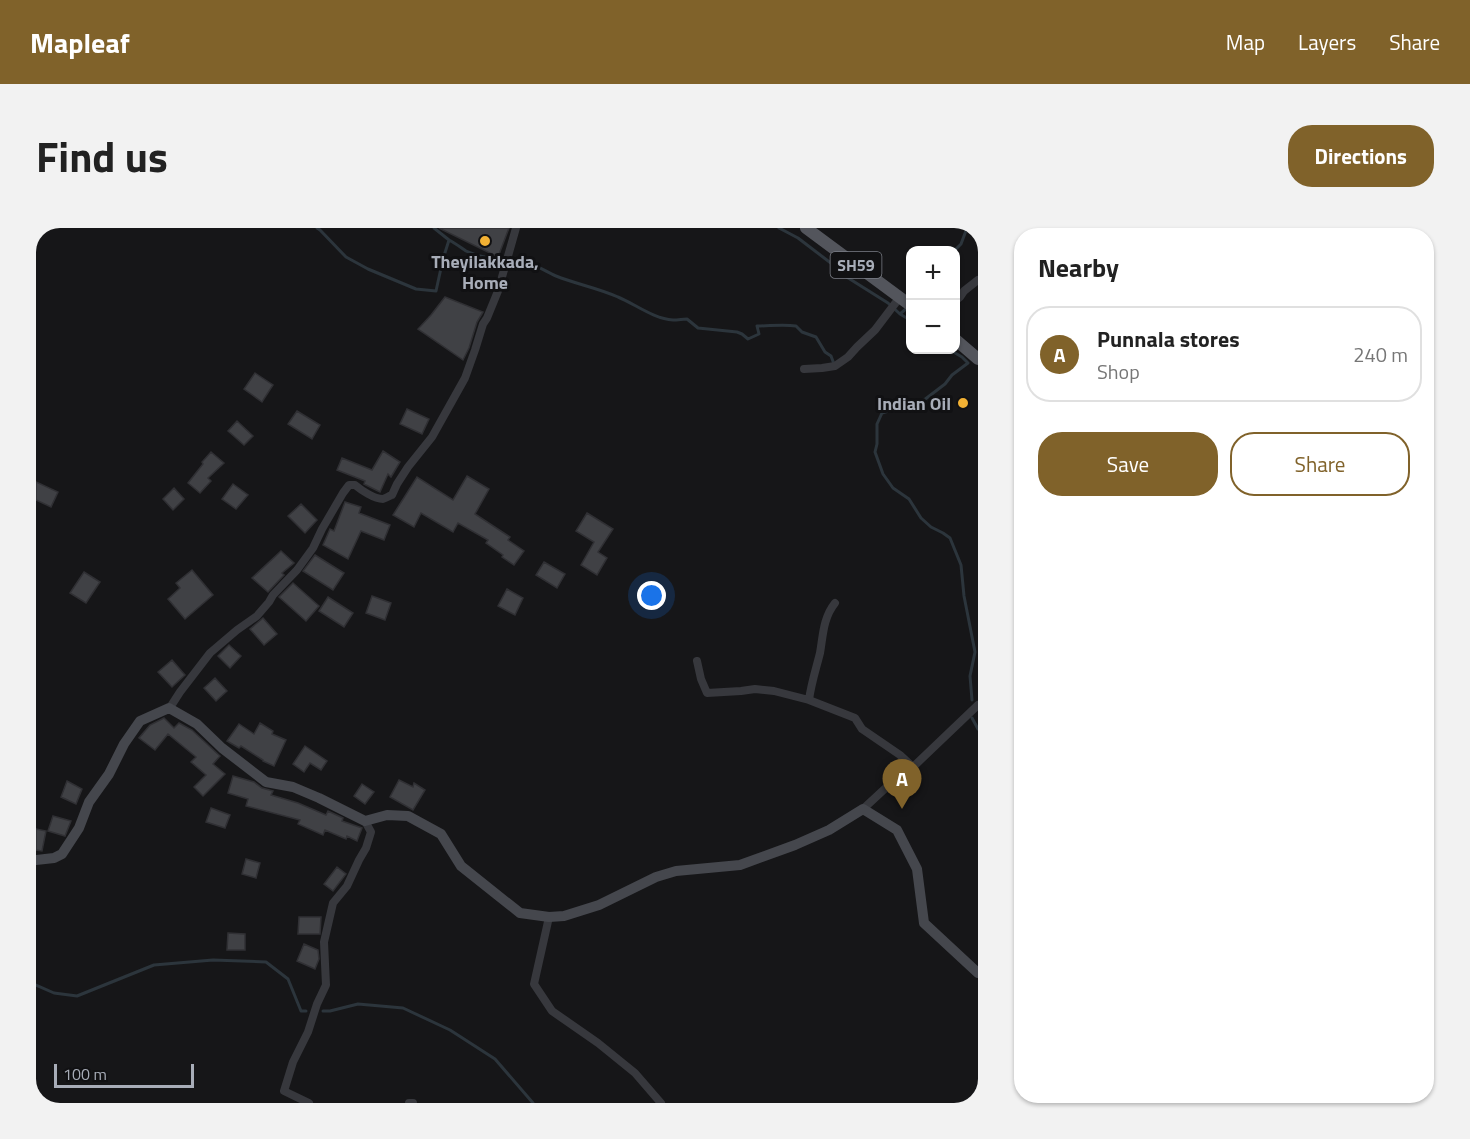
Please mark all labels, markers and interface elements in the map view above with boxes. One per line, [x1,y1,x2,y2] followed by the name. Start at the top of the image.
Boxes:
[30,21,130,64] text: Mapleaf
[1226,26,1265,58] text: Map
[1298,26,1356,58] text: Layers
[1389,26,1440,58] text: Share
[36,124,168,188] text: Find us
[1288,125,1434,187] button: Directions
[478,234,492,248] marker: Theyilakkada, Home
[906,246,960,354] map controls
[906,246,960,300] button: +
[431,248,539,296] place label: Theyilakkada, Home
[1038,248,1119,287] text: Nearby
[830,252,882,278] road number: SH59
[906,300,960,354] button: −
[1097,322,1240,356] text: Punnala stores
[1053,339,1066,370] text: A
[1353,339,1408,370] text: 240 m
[1097,356,1140,387] text: Shop
[877,390,951,417] place label: Indian Oil
[956,396,970,410] marker: Indian Oil
[1038,432,1218,496] button: Save
[1230,432,1410,496] button: Share
[637,581,666,610] your location
[882,760,922,809] pin: A
[54,1061,194,1088] scale bar
[63,1062,107,1086] text: 100 m

